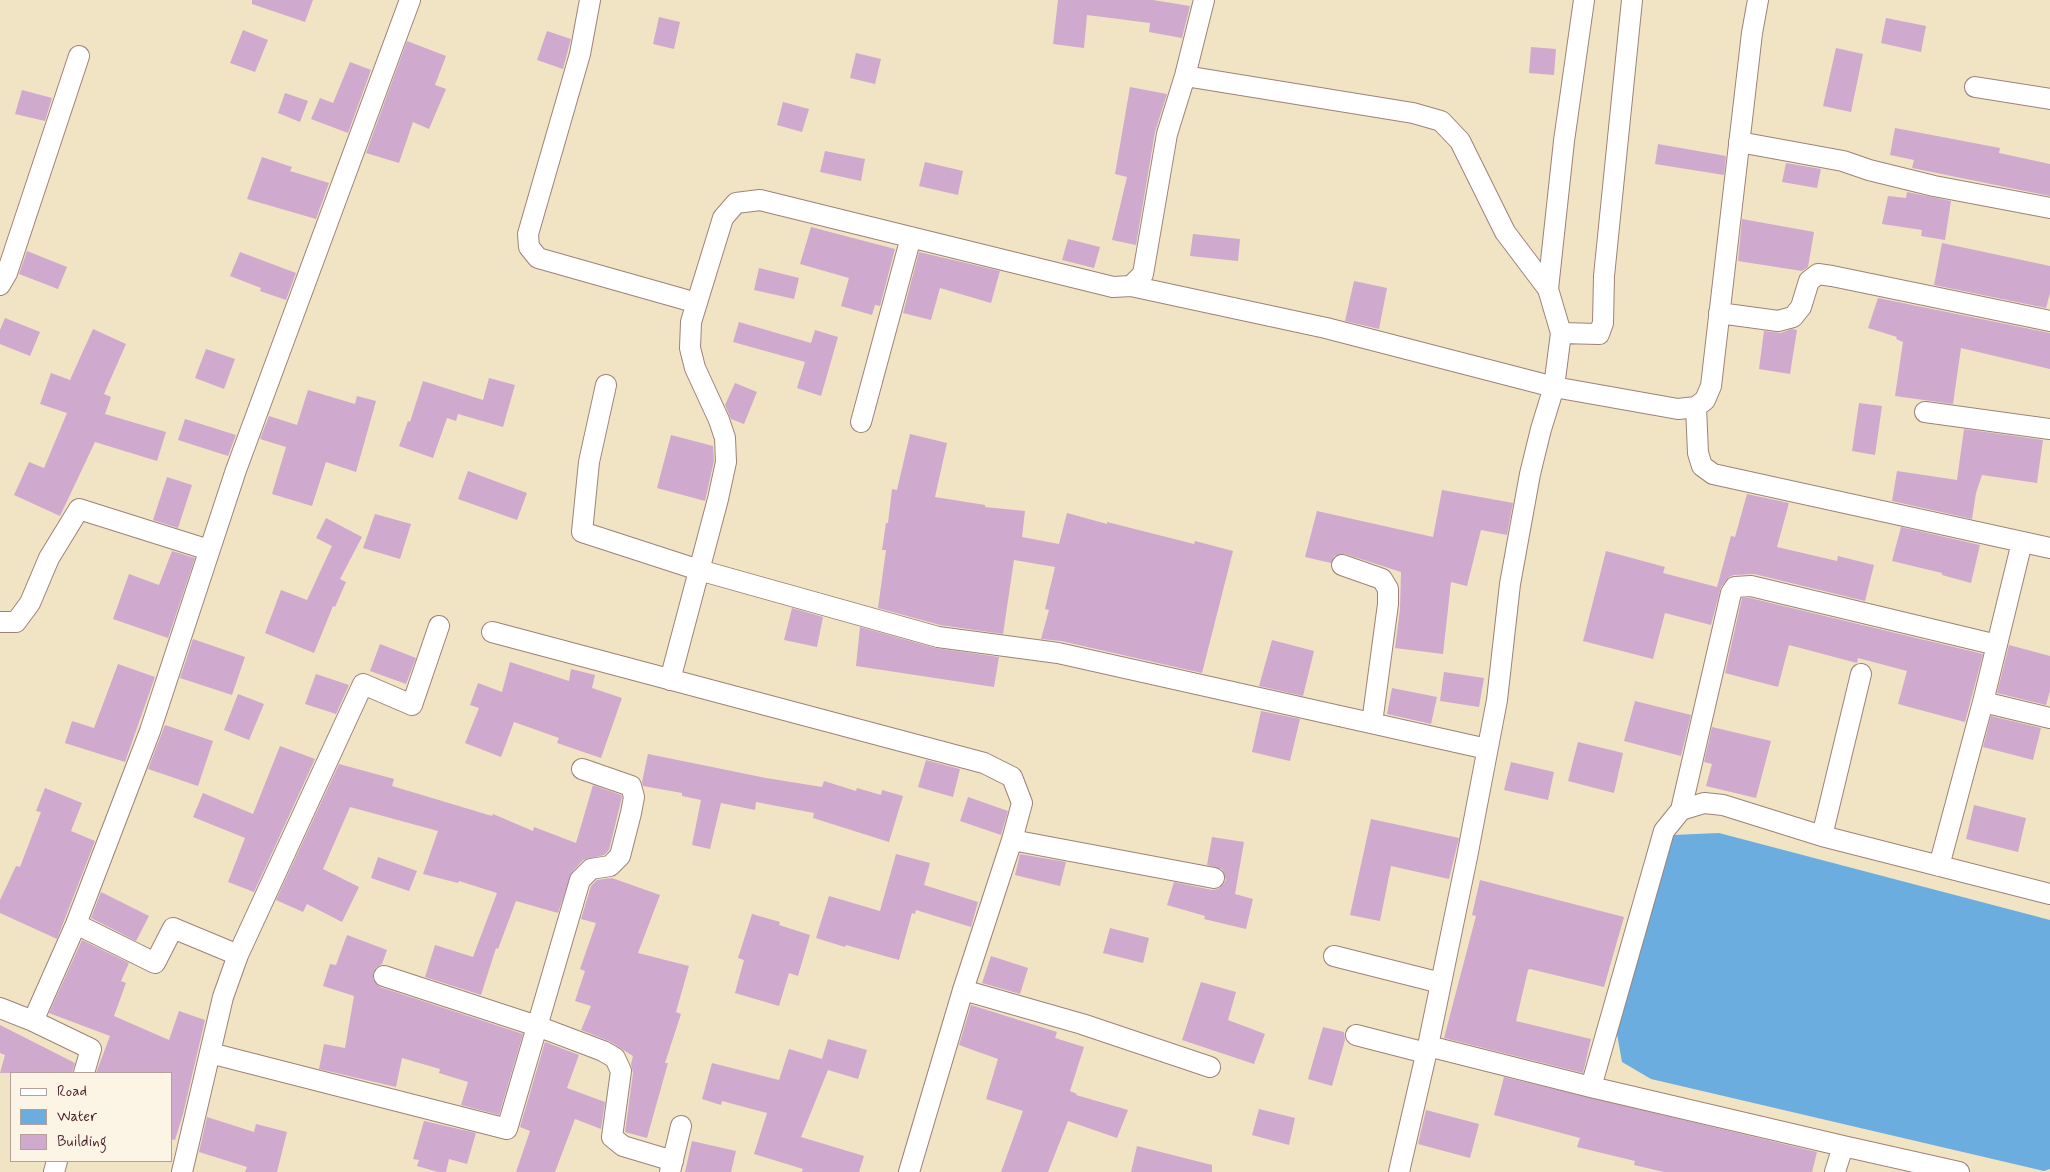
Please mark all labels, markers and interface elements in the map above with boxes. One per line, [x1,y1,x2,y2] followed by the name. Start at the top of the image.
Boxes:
[10,1072,172,1162] legend
[57,1082,87,1102] text: Road
[57,1107,97,1127] text: Water
[57,1132,107,1152] text: Building

